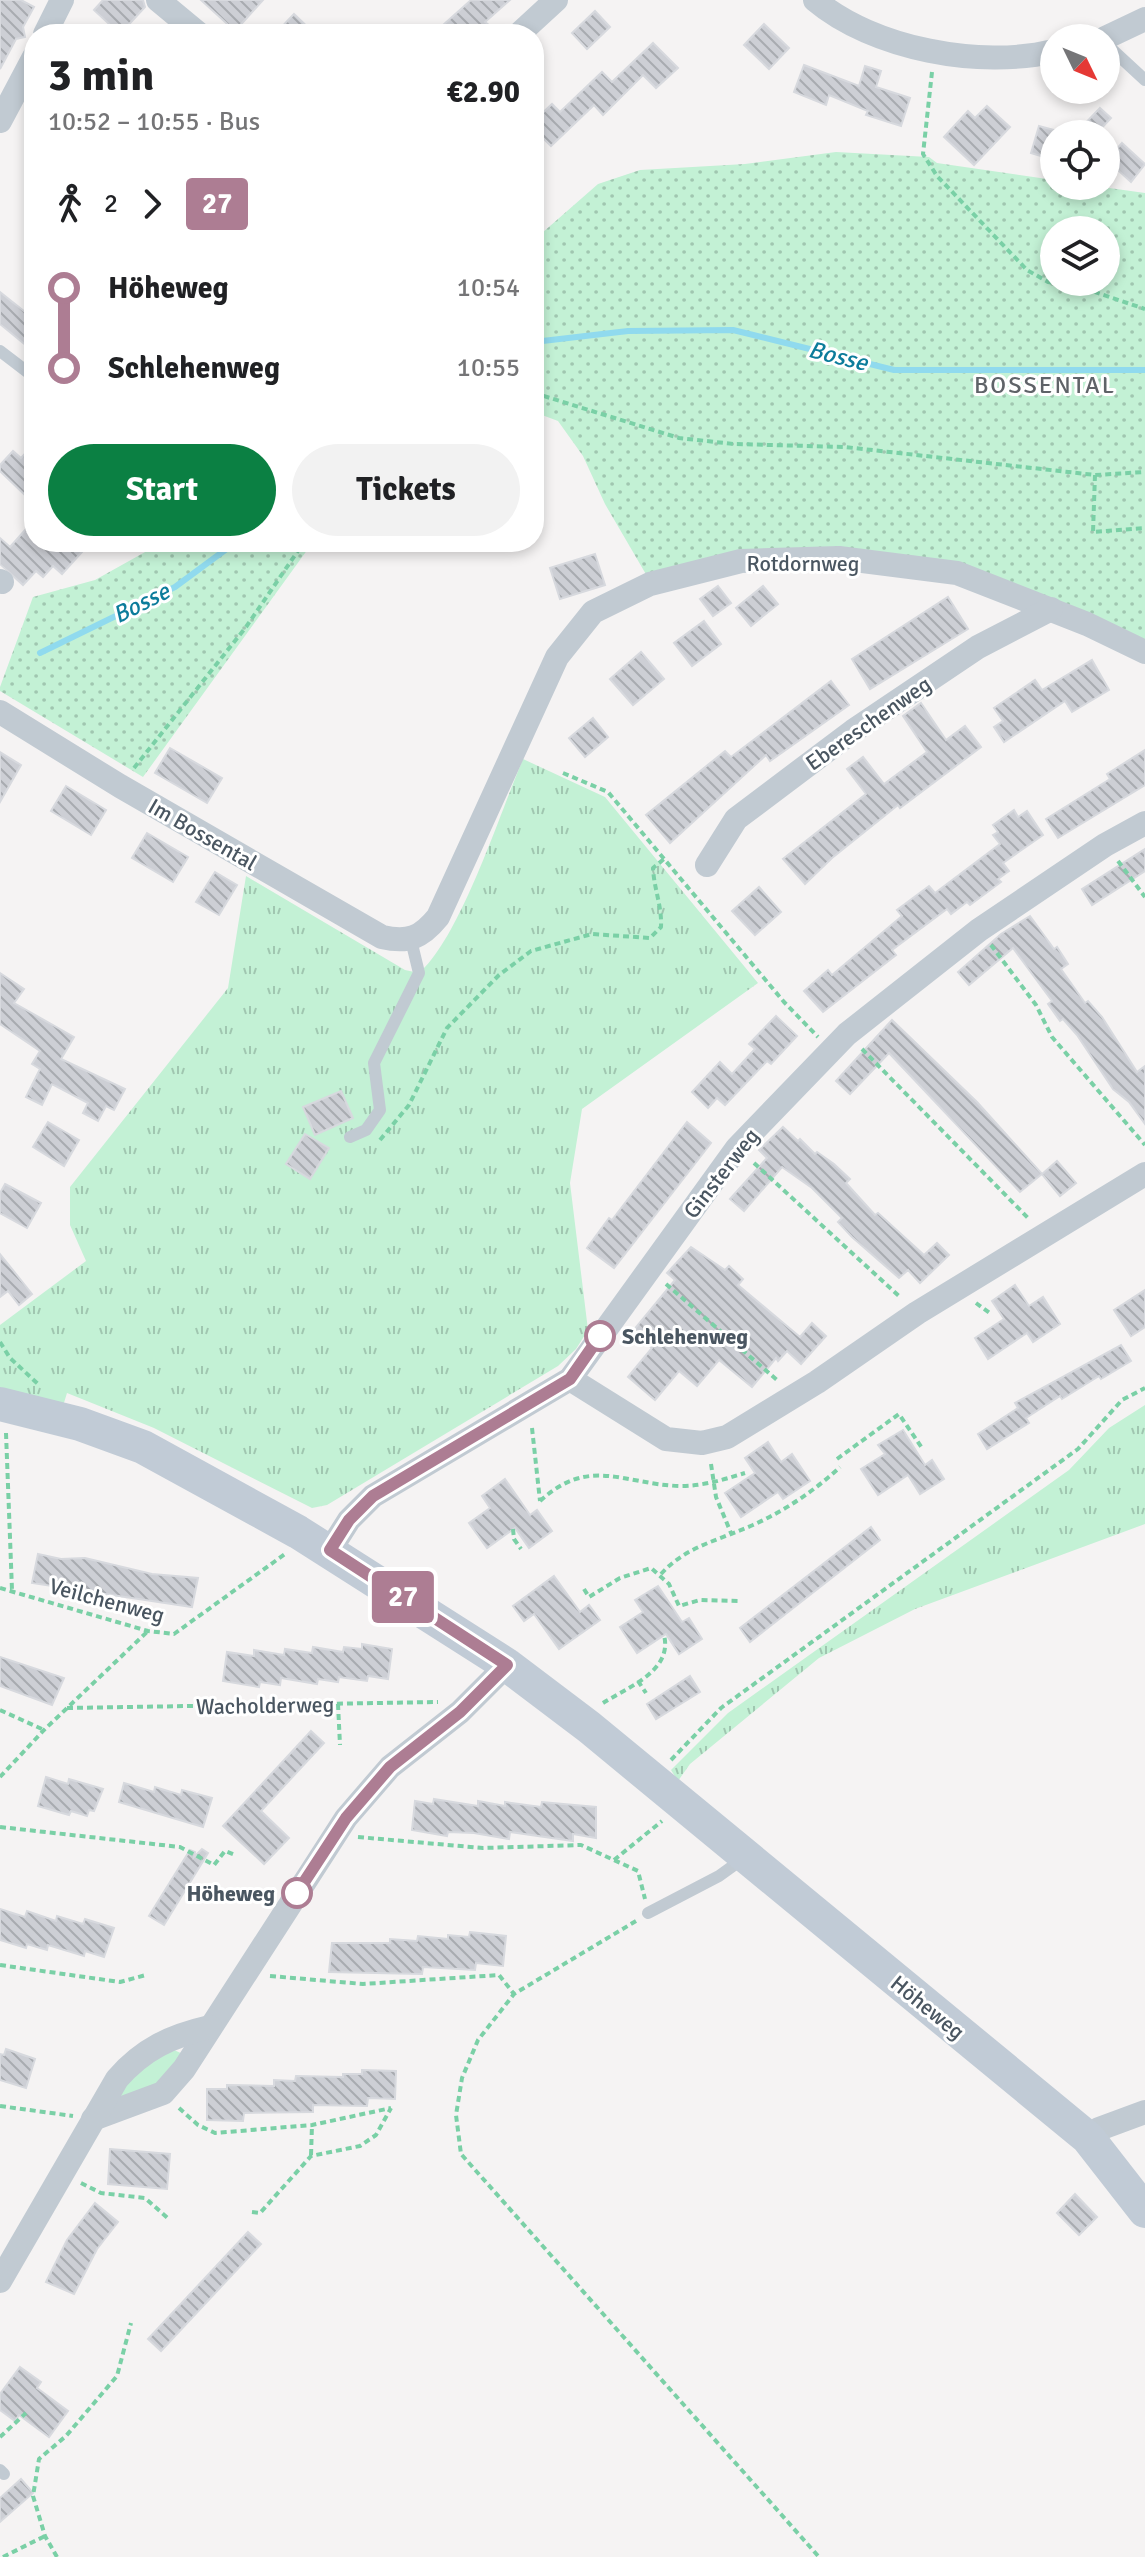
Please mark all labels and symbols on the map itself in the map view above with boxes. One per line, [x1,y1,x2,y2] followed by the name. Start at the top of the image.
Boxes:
[1040,24,1120,104] north arrow
[805,334,872,378] water label: Bosse
[974,370,1116,400] district label: BOSSENTAL
[747,550,859,577] street label: Rotdornweg
[107,576,175,630] water label: Bosse
[800,670,936,777] street label: Ebereschenweg
[144,792,262,876] street label: Im Bossental
[678,1123,765,1224] street label: Ginsterweg
[585,1321,615,1351] marker: Schlehenweg
[622,1323,748,1350] place label: Schlehenweg
[367,1571,439,1623] line badge: 27
[46,1572,167,1629] street label: Veilchenweg
[196,1691,335,1720] street label: Wacholderweg
[282,1878,312,1908] marker: Höheweg
[187,1880,275,1907] place label: Höheweg
[885,1969,970,2045] street label: Höheweg

